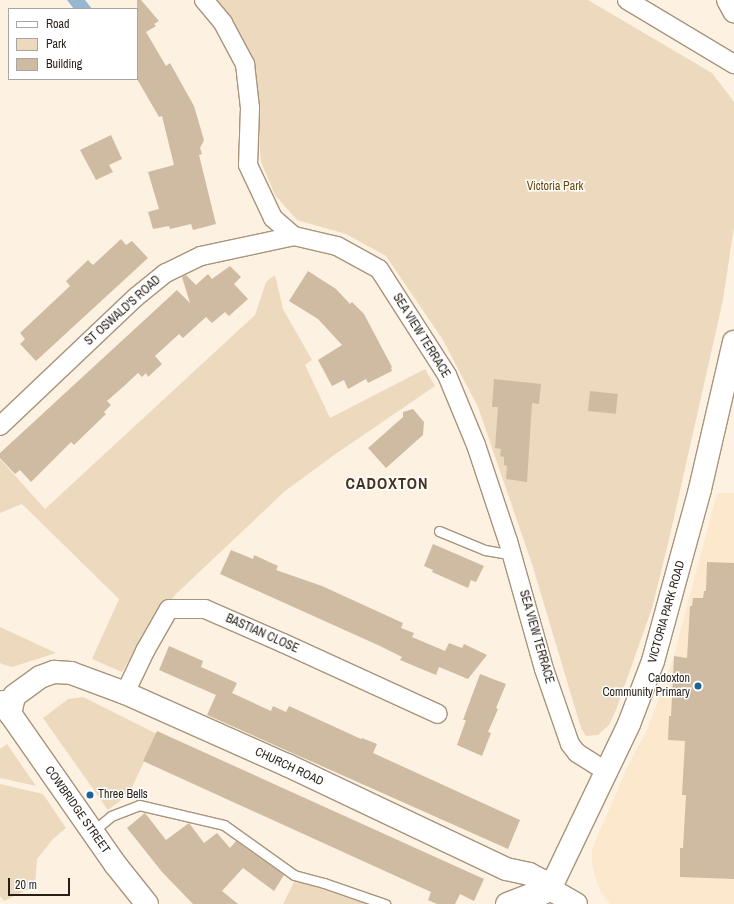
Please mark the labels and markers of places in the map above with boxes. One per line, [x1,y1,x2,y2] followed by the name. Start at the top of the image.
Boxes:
[603,672,690,700] place label: Cadoxton Community Primary
[693,681,703,691] marker: Cadoxton Community Primary
[98,788,148,802] place label: Three Bells
[85,790,95,800] marker: Three Bells

